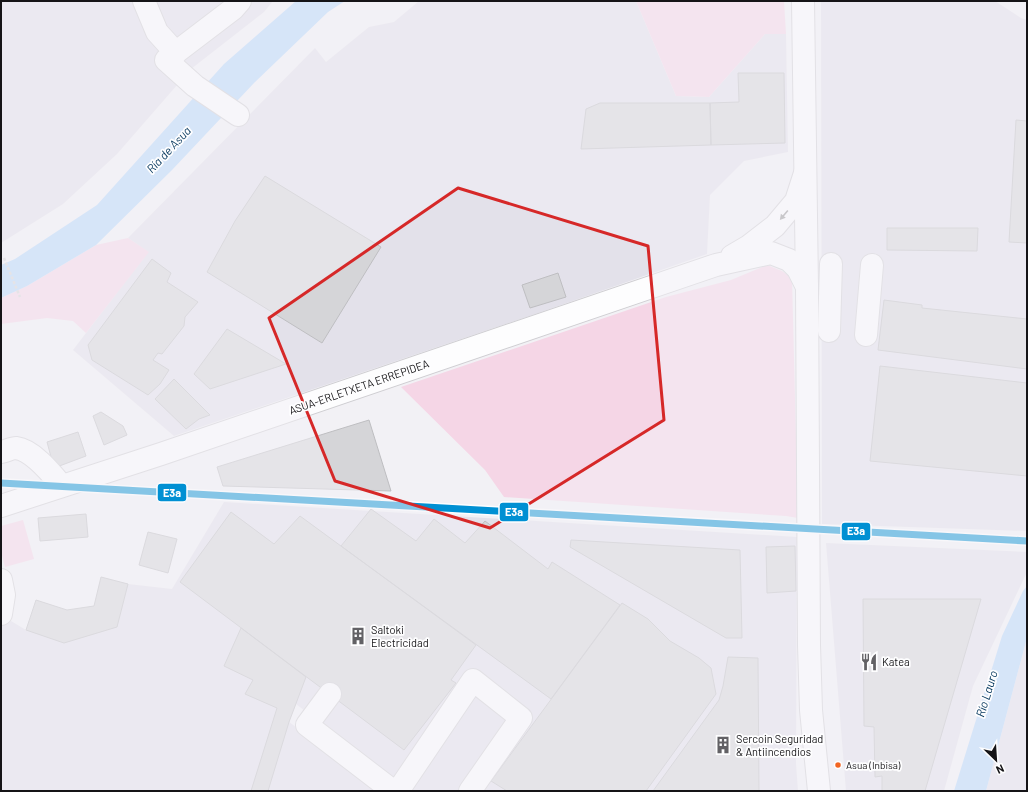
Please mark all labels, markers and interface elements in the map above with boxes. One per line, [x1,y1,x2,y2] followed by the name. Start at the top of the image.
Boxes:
[143,123,193,175] water label: Ría de Asua
[779,210,788,221] one-way arrow
[287,356,431,417] street label: ASUA-ERLETXETA ERREPIDEA
[157,483,187,502] line badge: E3a
[163,486,181,499] text: E3a
[499,502,529,522] line badge: E3a
[505,505,523,518] text: E3a
[841,522,871,541] line badge: E3a
[847,524,865,537] text: E3a
[371,623,429,649] place label: Saltoki Electricidad
[348,626,368,646] building icon: Saltoki Electricidad
[859,652,879,672] restaurant icon: Katea
[882,655,910,668] place label: Katea
[972,669,1000,719] water label: Río Lauro
[736,732,823,758] place label: Sercoin Seguridad & Antiincendios
[713,735,733,755] building icon: Sercoin Seguridad & Antiincendios
[976,740,1016,780] north arrow
[846,759,901,771] place label: Asua (Inbisa)
[833,760,843,770] marker: Asua (Inbisa)
[994,762,1007,777] text: N

